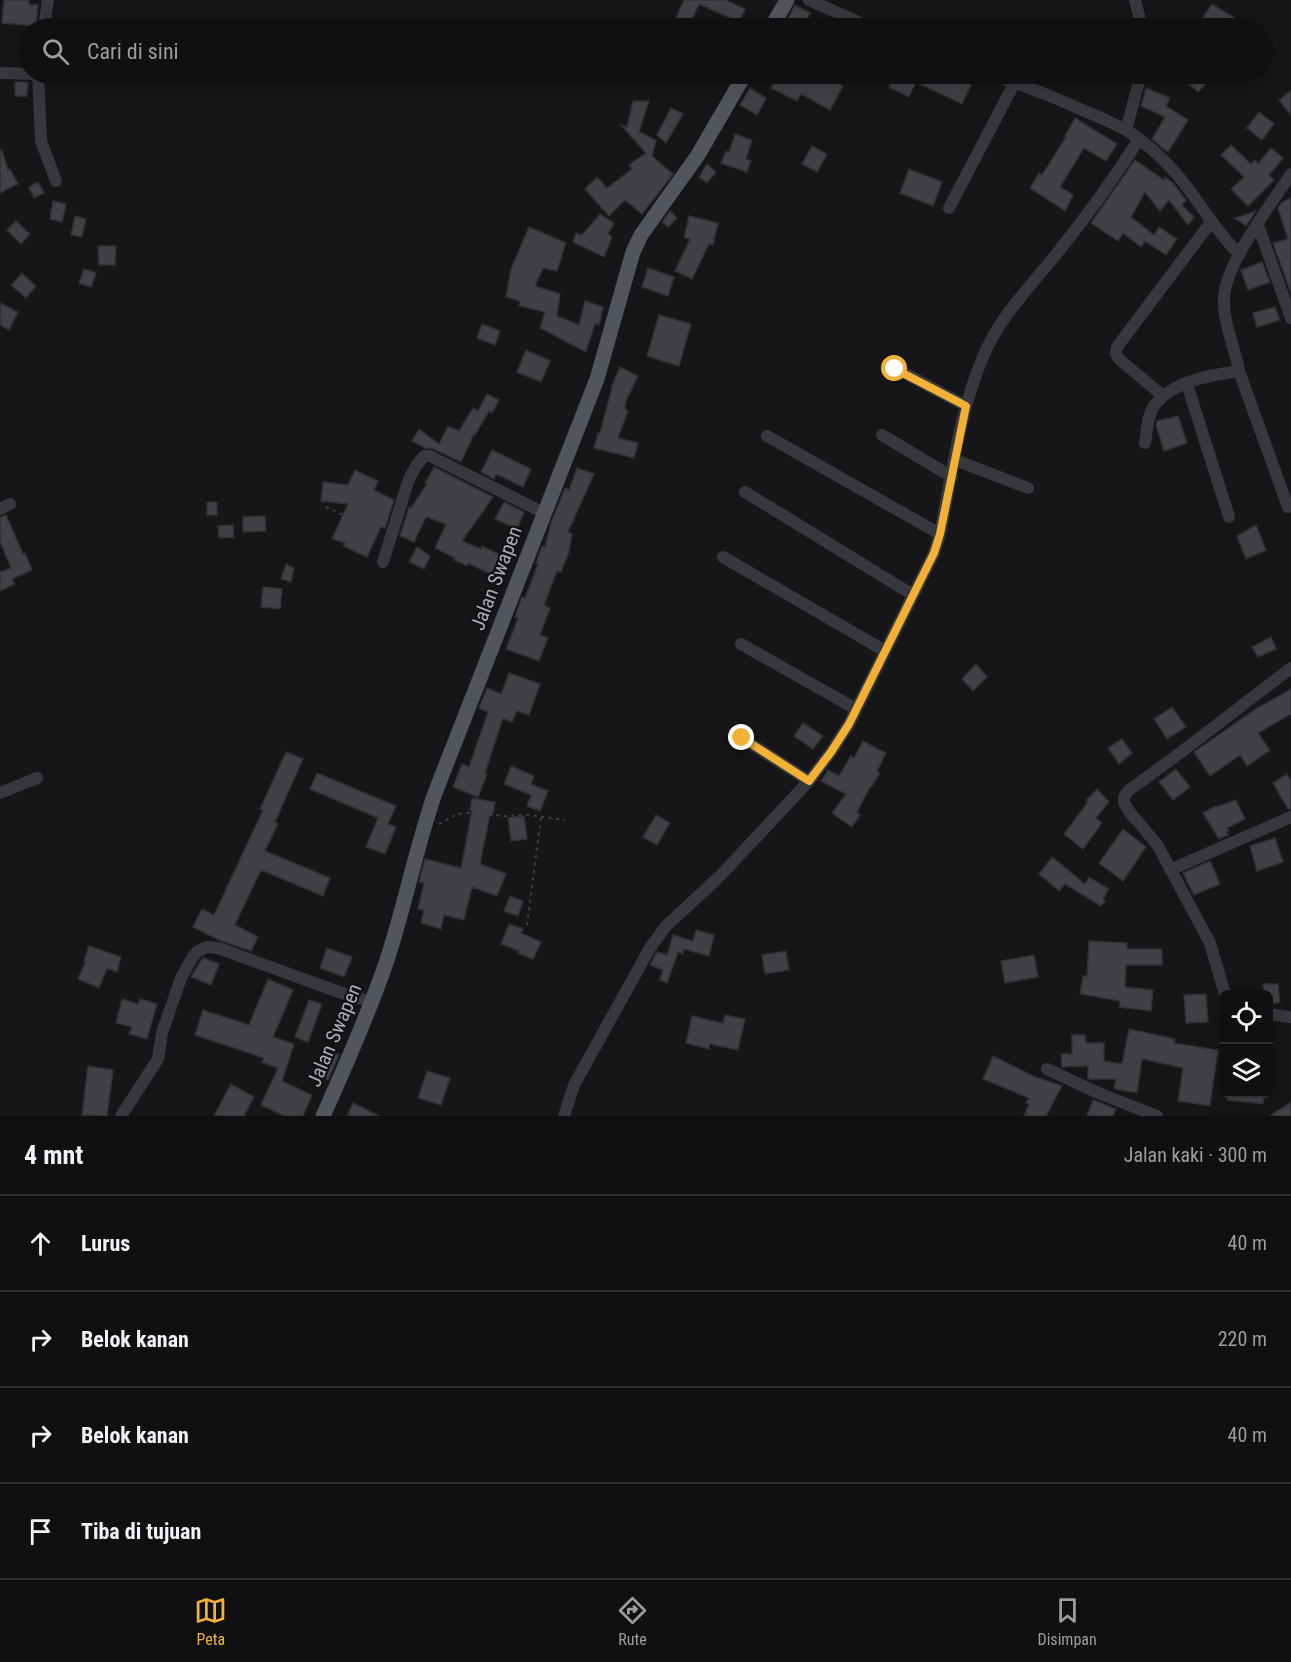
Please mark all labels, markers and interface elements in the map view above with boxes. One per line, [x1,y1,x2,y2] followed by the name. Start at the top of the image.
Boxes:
[18,18,1273,84] search box
[39,35,72,68] icon: search
[87,39,179,64] text: Cari di sini
[881,355,907,381] route start
[465,523,527,633] street label: Jalan Swapen
[728,724,754,750] route end
[302,980,366,1090] street label: Jalan Swapen
[1219,990,1273,1098] map controls
[1219,990,1273,1044] button: locate
[1219,1044,1273,1098] button: layers
[24,1140,83,1170] text: 4 mnt
[1124,1143,1267,1167] text: Jalan kaki · 300 m
[24,1227,57,1260] icon: ahead
[81,1231,130,1256] text: Lurus
[1228,1231,1267,1255] text: 40 m
[24,1323,57,1356] icon: right
[81,1327,189,1352] text: Belok kanan
[1218,1327,1267,1351] text: 220 m
[24,1419,57,1452] icon: right
[81,1423,189,1448] text: Belok kanan
[1228,1423,1267,1447] text: 40 m
[24,1515,57,1548] icon: arrive
[81,1519,201,1544] text: Tiba di tujuan
[194,1594,227,1649] tab: Peta
[616,1594,649,1649] tab: Rute
[1038,1594,1097,1649] tab: Disimpan

